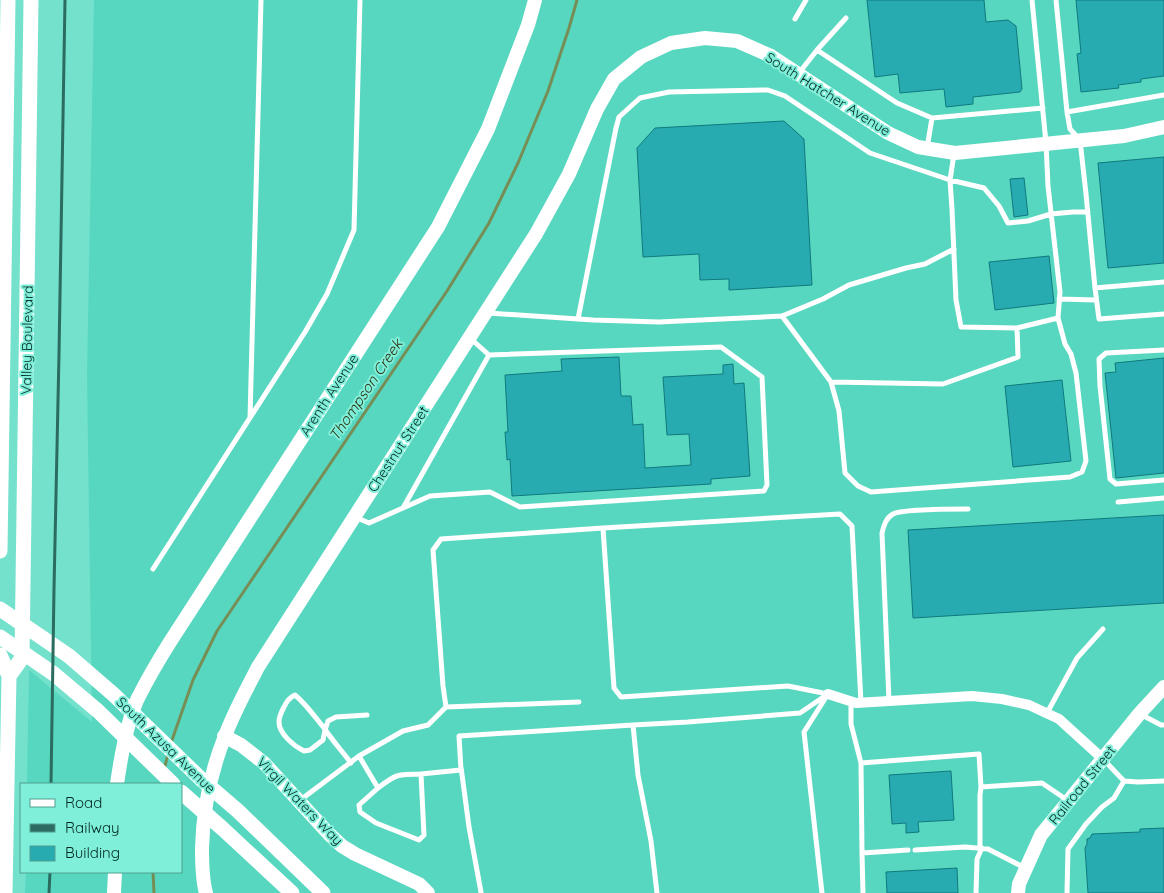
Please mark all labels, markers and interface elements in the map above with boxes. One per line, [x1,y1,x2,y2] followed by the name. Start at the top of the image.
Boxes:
[762,48,894,140] street label: South Hatcher Avenue
[17,285,37,395] street label: Valley Boulevard
[325,334,408,444] water label: Thompson Creek
[296,350,362,440] street label: Arenth Avenue
[363,402,433,496] street label: Chestnut Street
[112,693,220,797] street label: South Azusa Avenue
[1045,742,1120,828] street label: Railroad Street
[253,753,347,849] street label: Virgil Waters Way
[20,783,182,873] legend
[65,793,102,812] text: Road
[65,818,120,837] text: Railway
[65,843,120,862] text: Building

